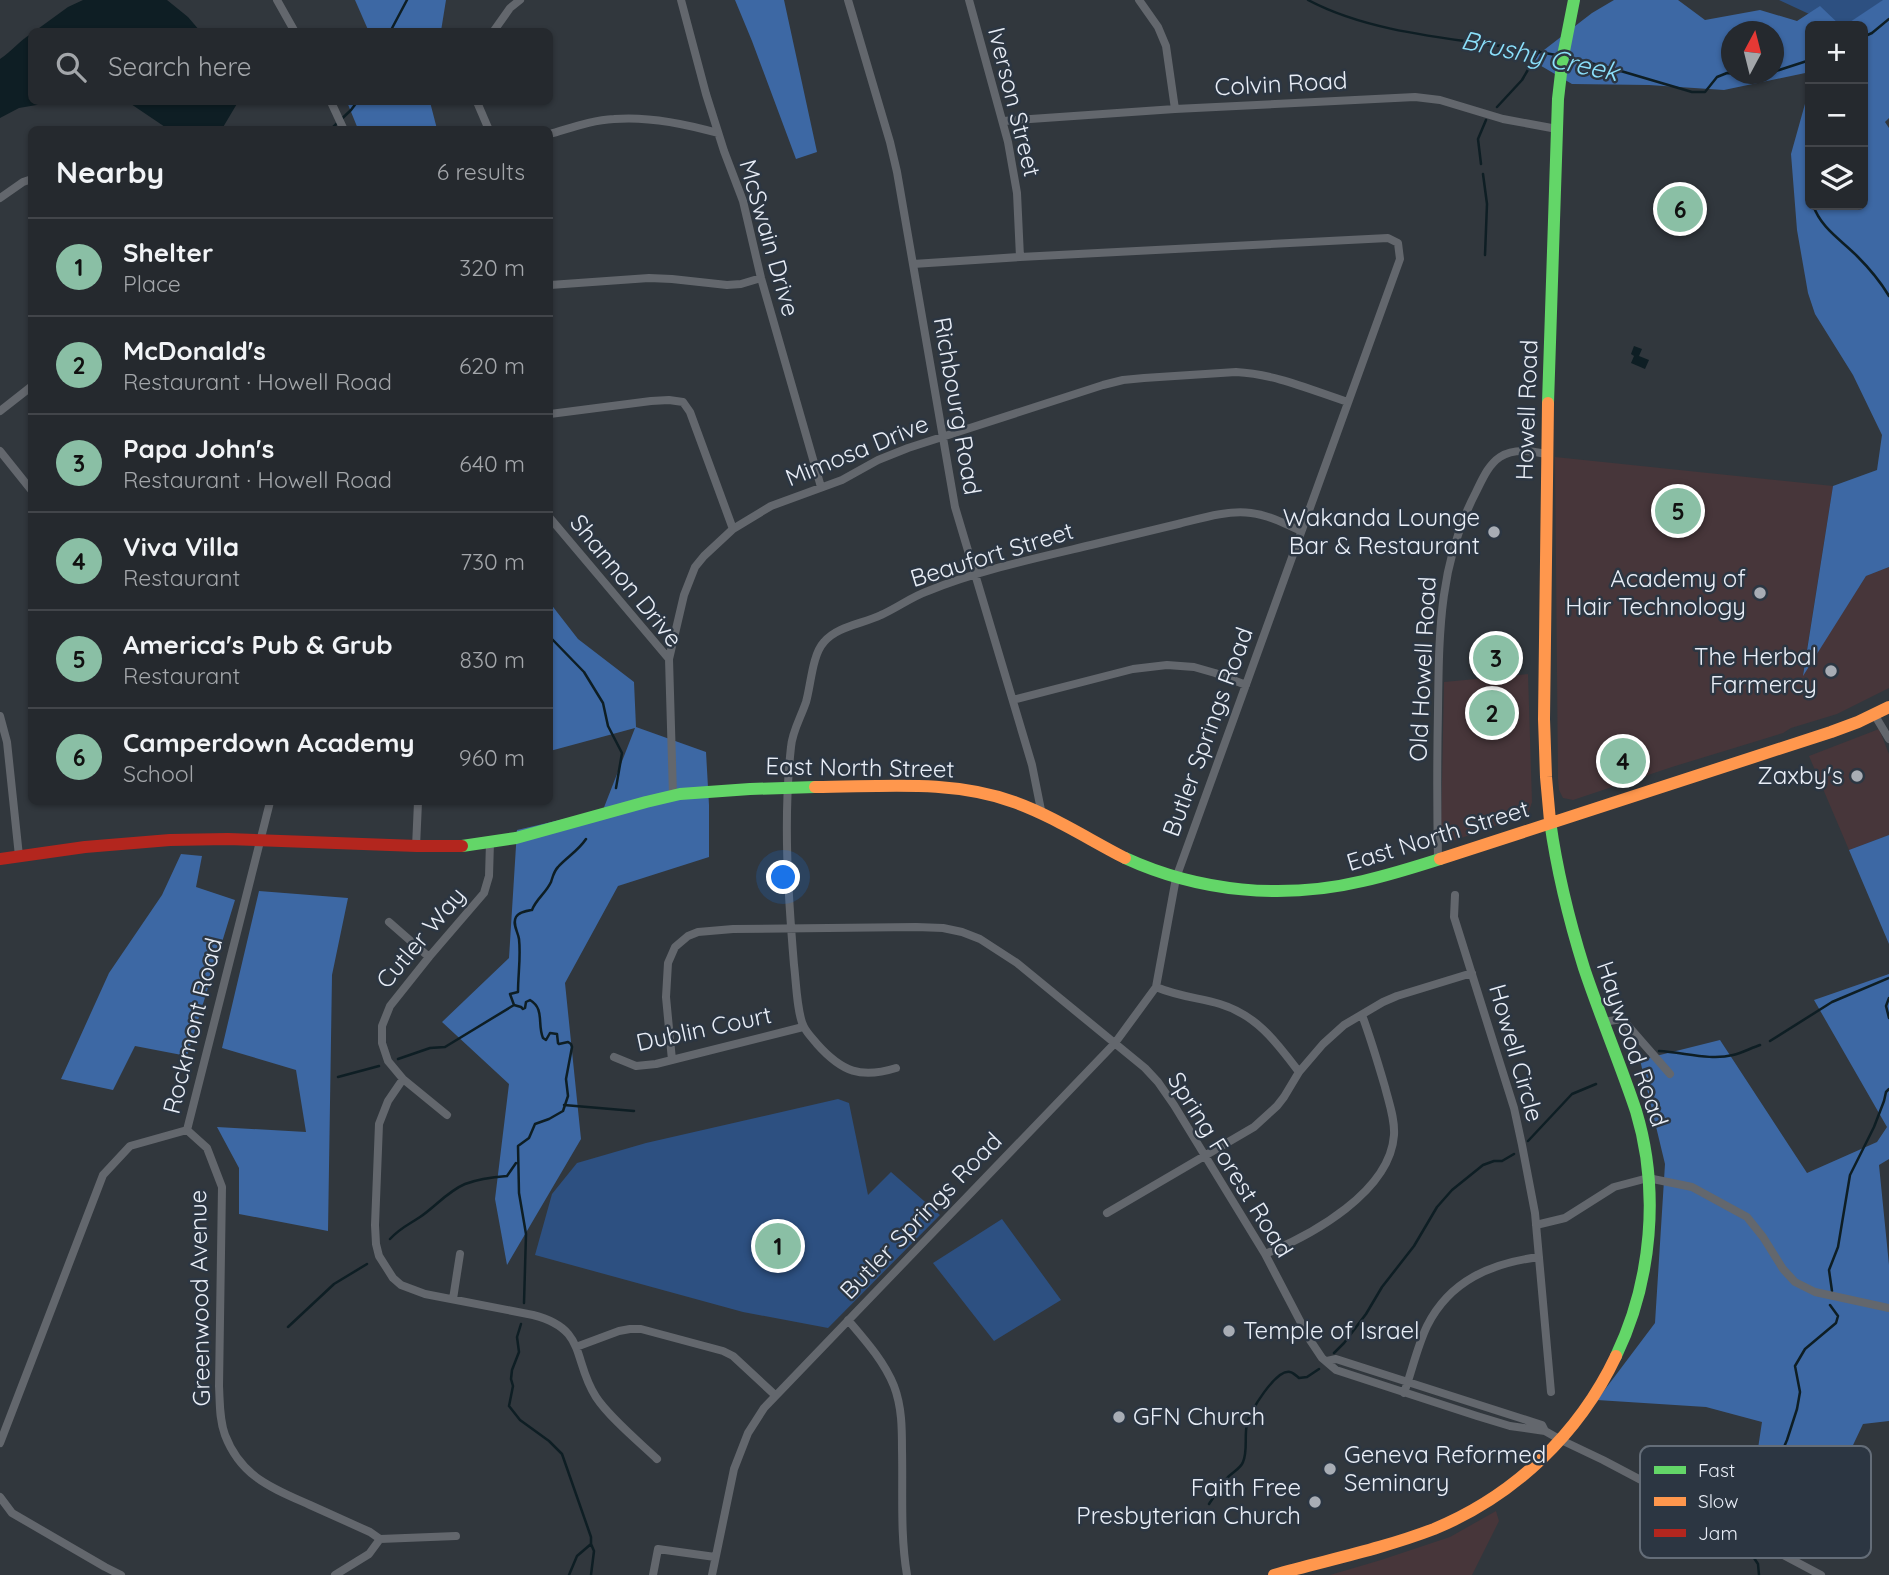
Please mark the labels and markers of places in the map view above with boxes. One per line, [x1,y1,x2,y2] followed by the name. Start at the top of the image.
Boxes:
[1657,183,1703,235] pin: 6
[1655,485,1701,537] pin: 5
[1283,502,1480,560] place label: Wakanda Lounge Bar & Restaurant
[1486,524,1502,540] marker: Wakanda Lounge Bar & Restaurant
[1565,563,1746,621] place label: Academy of Hair Technology
[1752,585,1768,601] marker: Academy of Hair Technology
[1473,632,1519,684] pin: 3
[1694,641,1817,699] place label: The Herbal Farmercy
[1823,663,1839,679] marker: The Herbal Farmercy
[1469,687,1515,739] pin: 2
[1600,735,1646,787] pin: 4
[1757,760,1843,790] place label: Zaxby's
[1849,768,1865,784] marker: Zaxby's
[755,1220,801,1272] pin: 1
[1243,1315,1420,1345] place label: Temple of Israel
[1221,1323,1237,1339] marker: Temple of Israel
[1133,1401,1265,1431] place label: GFN Church
[1111,1409,1127,1425] marker: GFN Church
[1344,1439,1546,1497] place label: Geneva Reformed Seminary
[1322,1461,1338,1477] marker: Geneva Reformed Seminary
[1076,1472,1301,1530] place label: Faith Free Presbyterian Church
[1307,1494,1323,1510] marker: Faith Free Presbyterian Church

